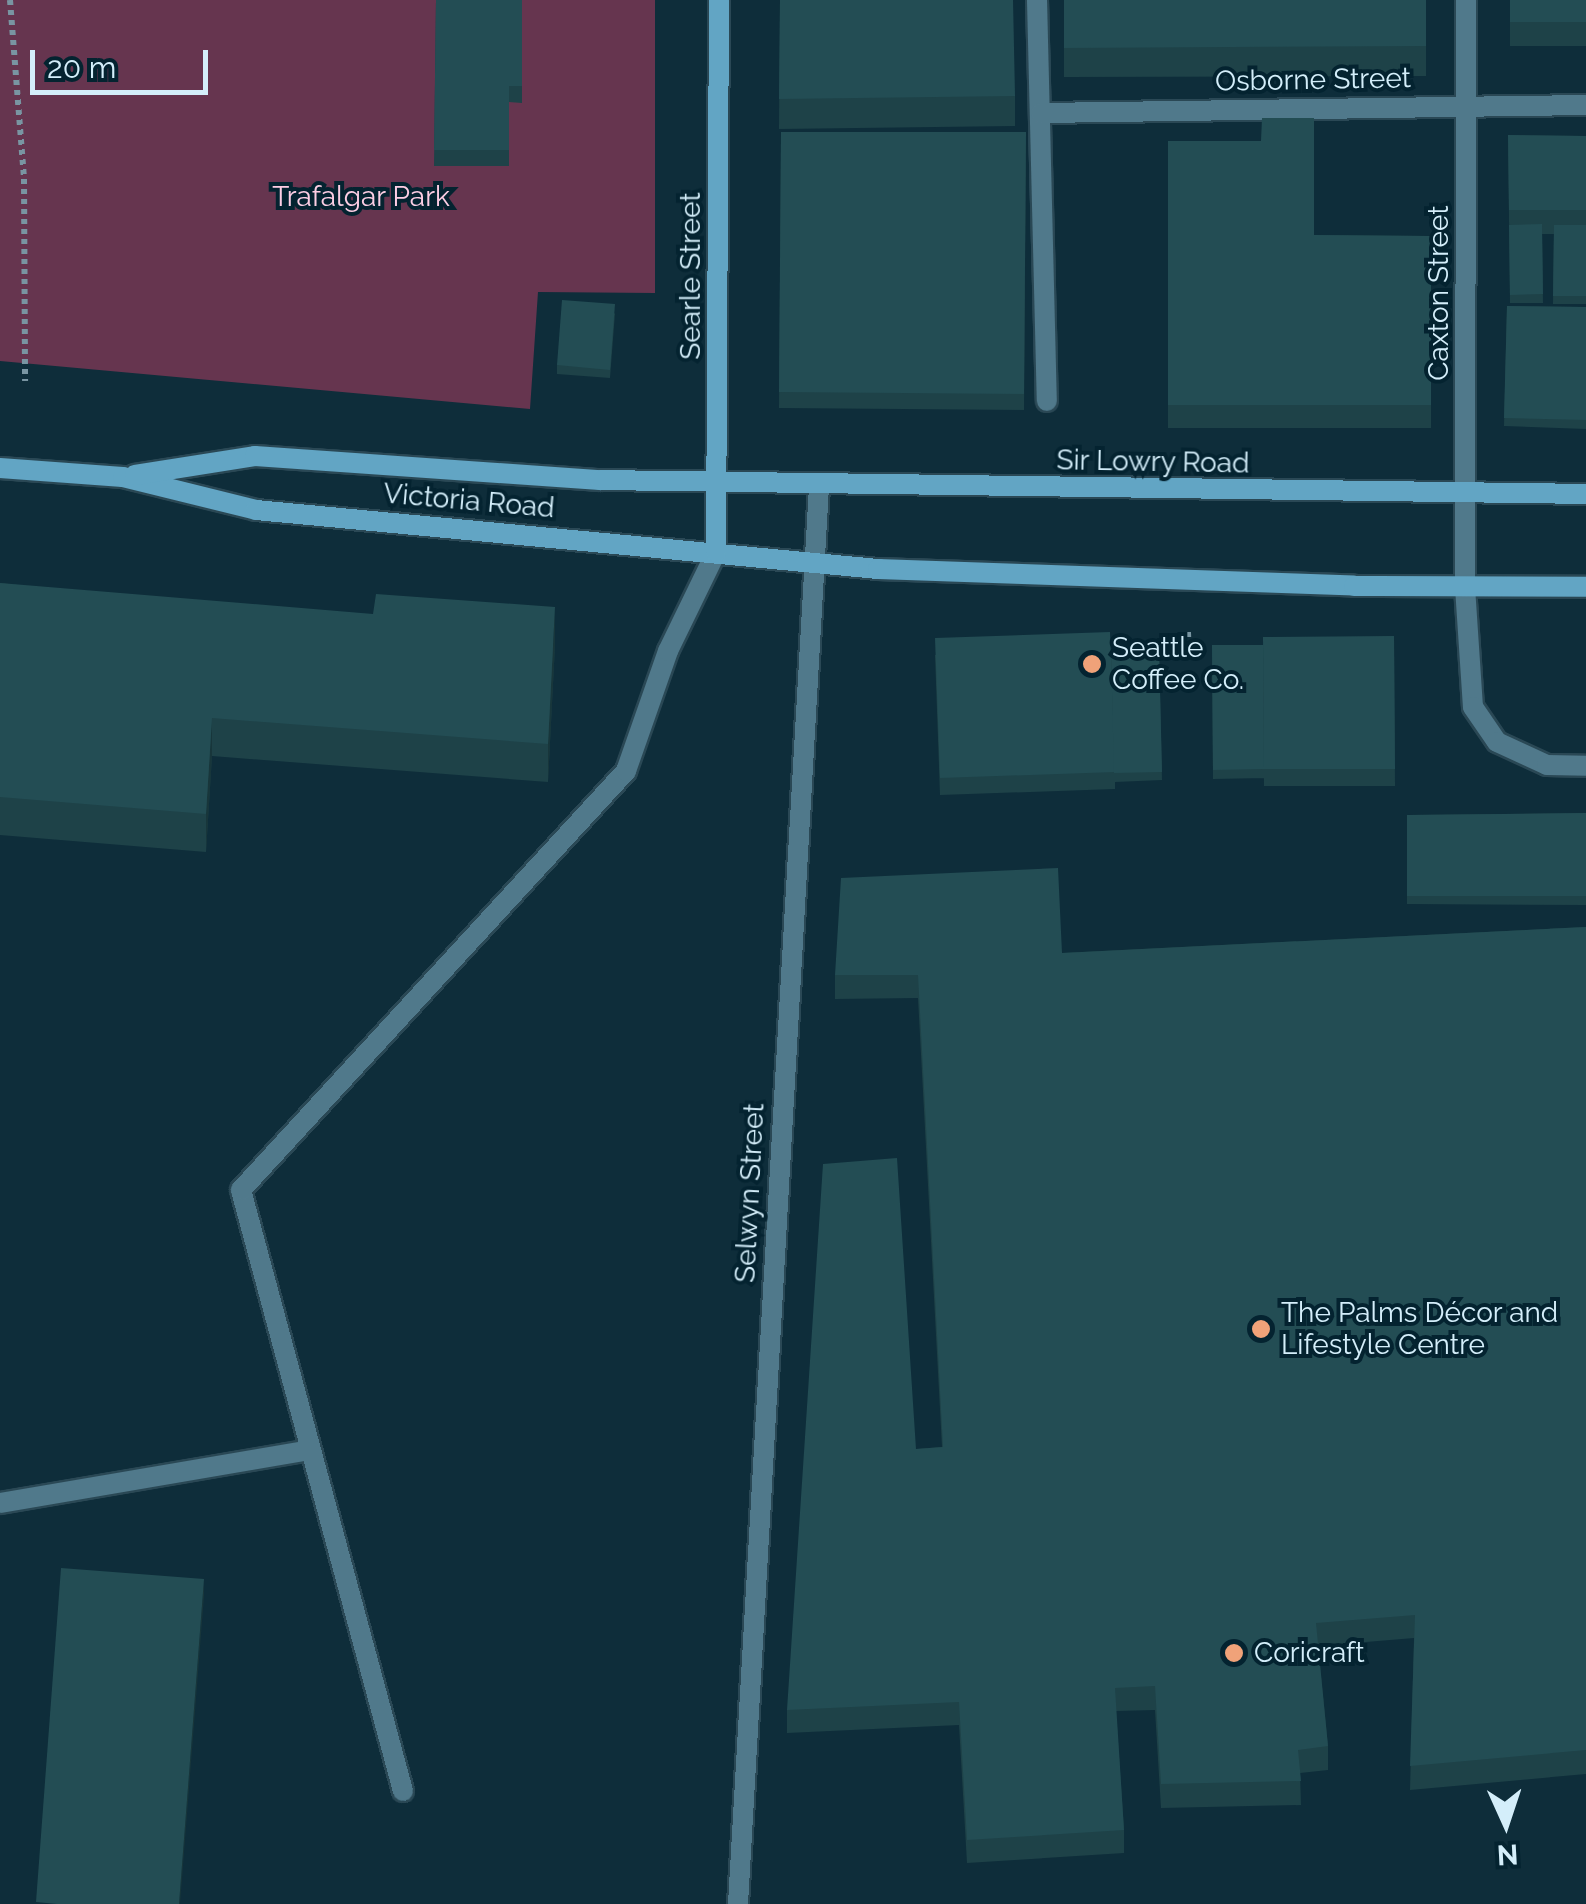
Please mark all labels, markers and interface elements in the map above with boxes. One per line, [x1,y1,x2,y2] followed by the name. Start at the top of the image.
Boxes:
[35,30,212,92] scale bar
[47,50,116,85] text: 20 m
[1215,61,1411,99] street label: Osborne Street
[272,180,450,214] park label: Trafalgar Park
[674,192,708,360] street label: Searle Street
[1422,205,1456,381] street label: Caxton Street
[1056,444,1250,480] street label: Sir Lowry Road
[382,477,556,525] street label: Victoria Road
[1112,631,1244,697] place label: Seattle Coffee Co.
[1081,653,1103,675] marker: Seattle Coffee Co.
[729,1102,771,1284] street label: Selwyn Street
[1281,1296,1559,1362] place label: The Palms Décor and Lifestyle Centre
[1250,1318,1272,1340] marker: The Palms Décor and Lifestyle Centre
[1254,1636,1365,1670] place label: Coricraft
[1223,1642,1245,1664] marker: Coricraft
[1456,1774,1556,1874] north arrow
[1496,1837,1519,1871] text: N

